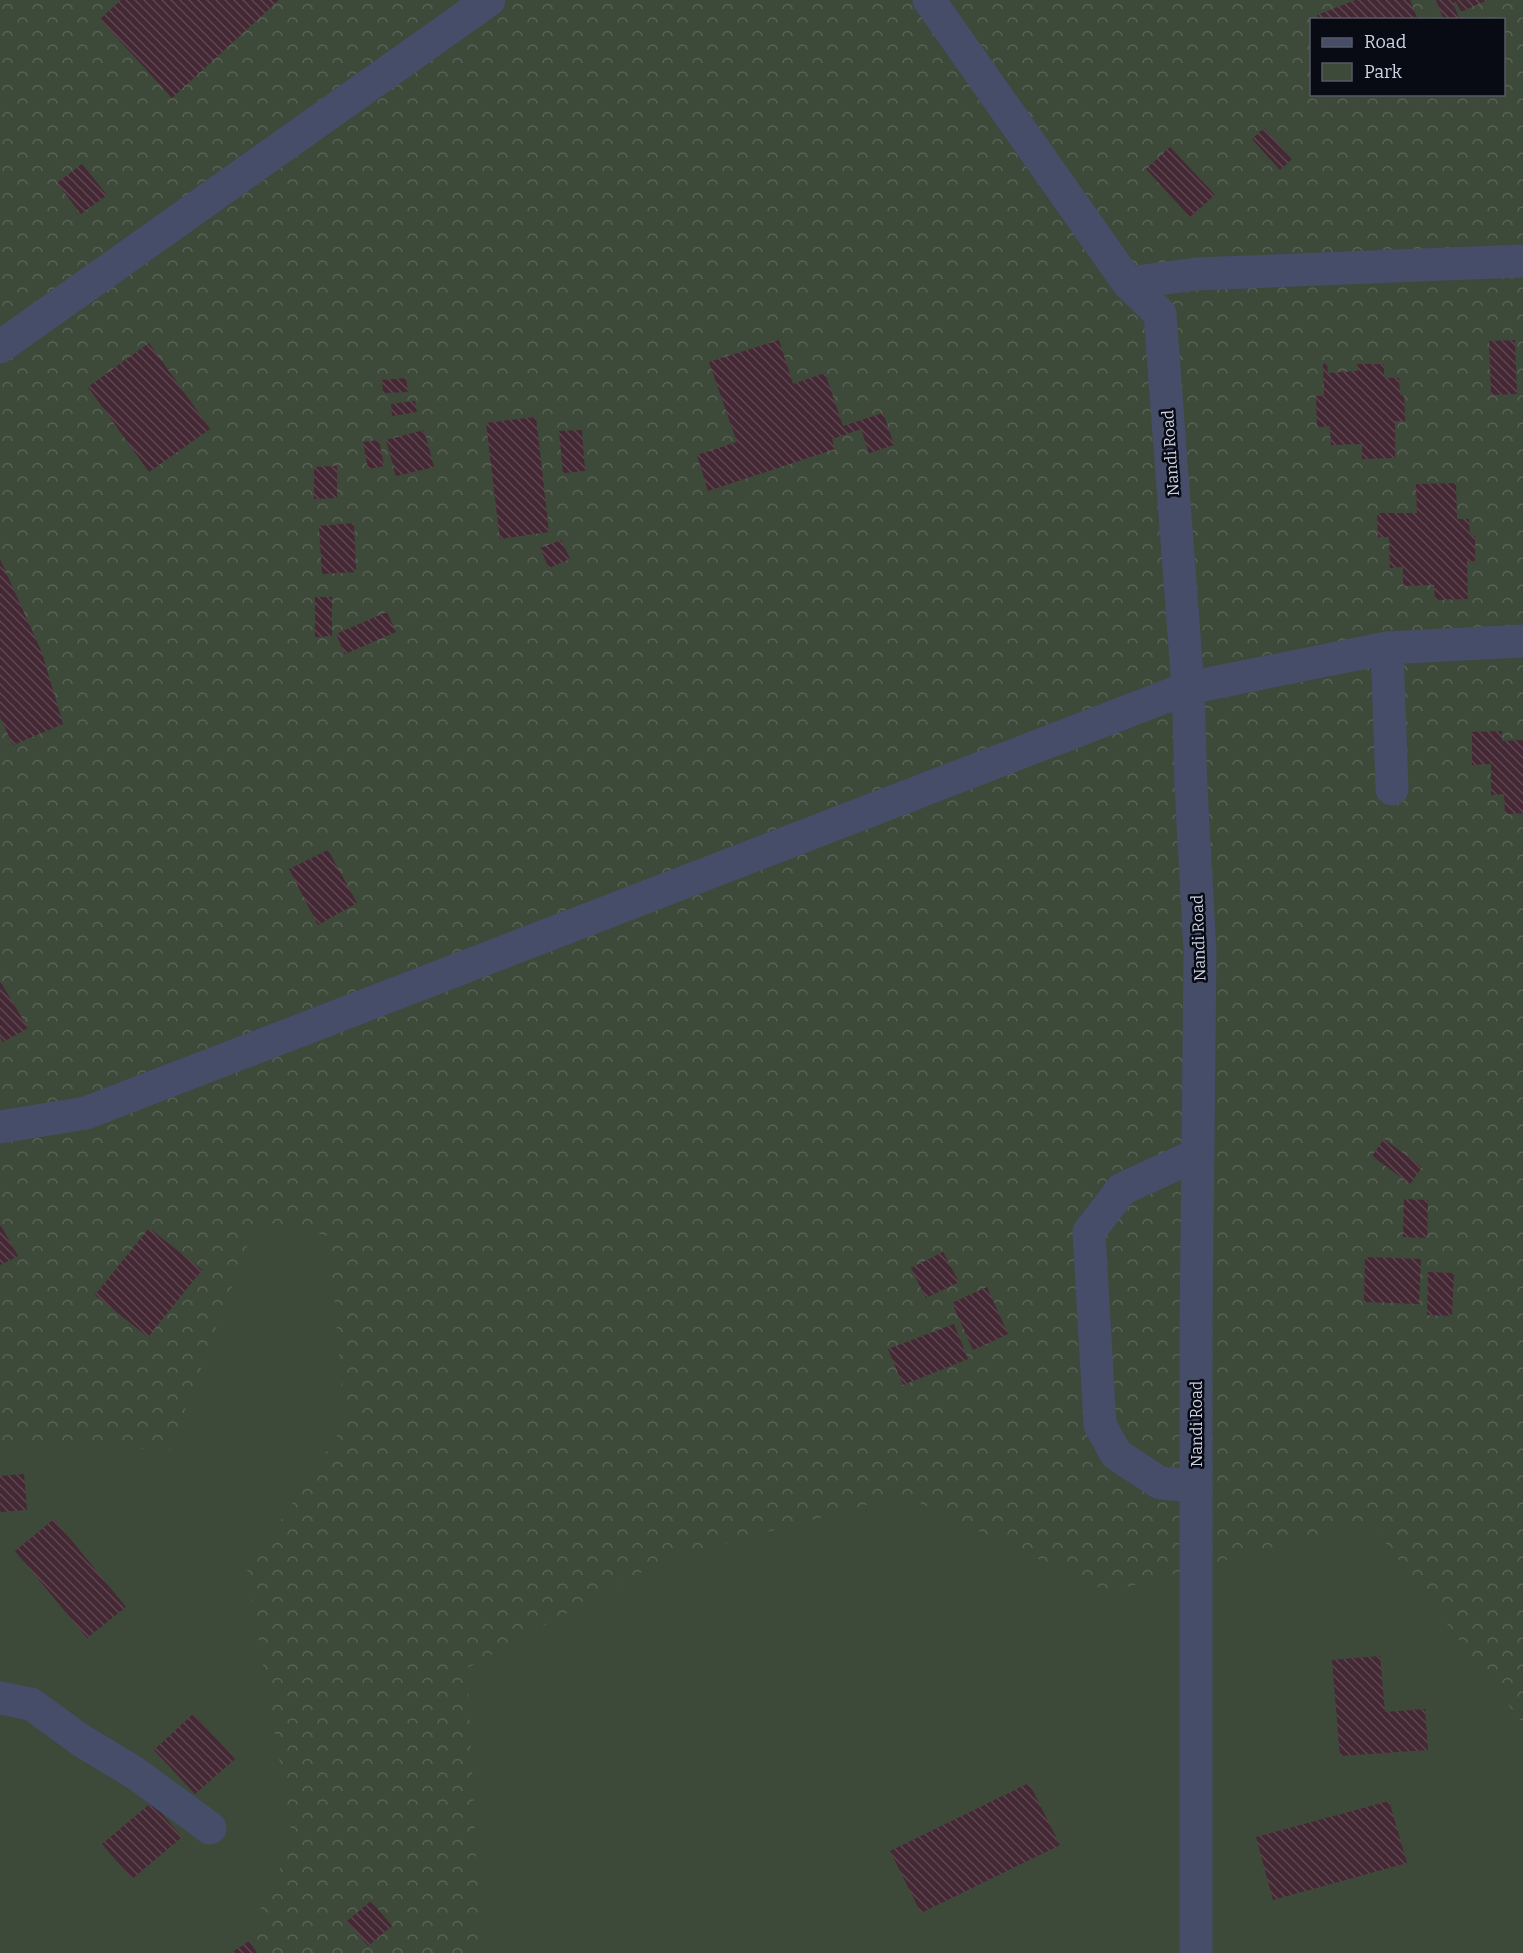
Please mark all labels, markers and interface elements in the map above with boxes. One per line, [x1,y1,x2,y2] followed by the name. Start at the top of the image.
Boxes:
[1310,18,1505,96] legend
[1364,31,1407,53] text: Road
[1364,61,1403,83] text: Park
[1158,409,1183,497] street label: Nandi Road
[1187,894,1210,981] street label: Nandi Road
[1187,1380,1206,1467] street label: Nandi Road

